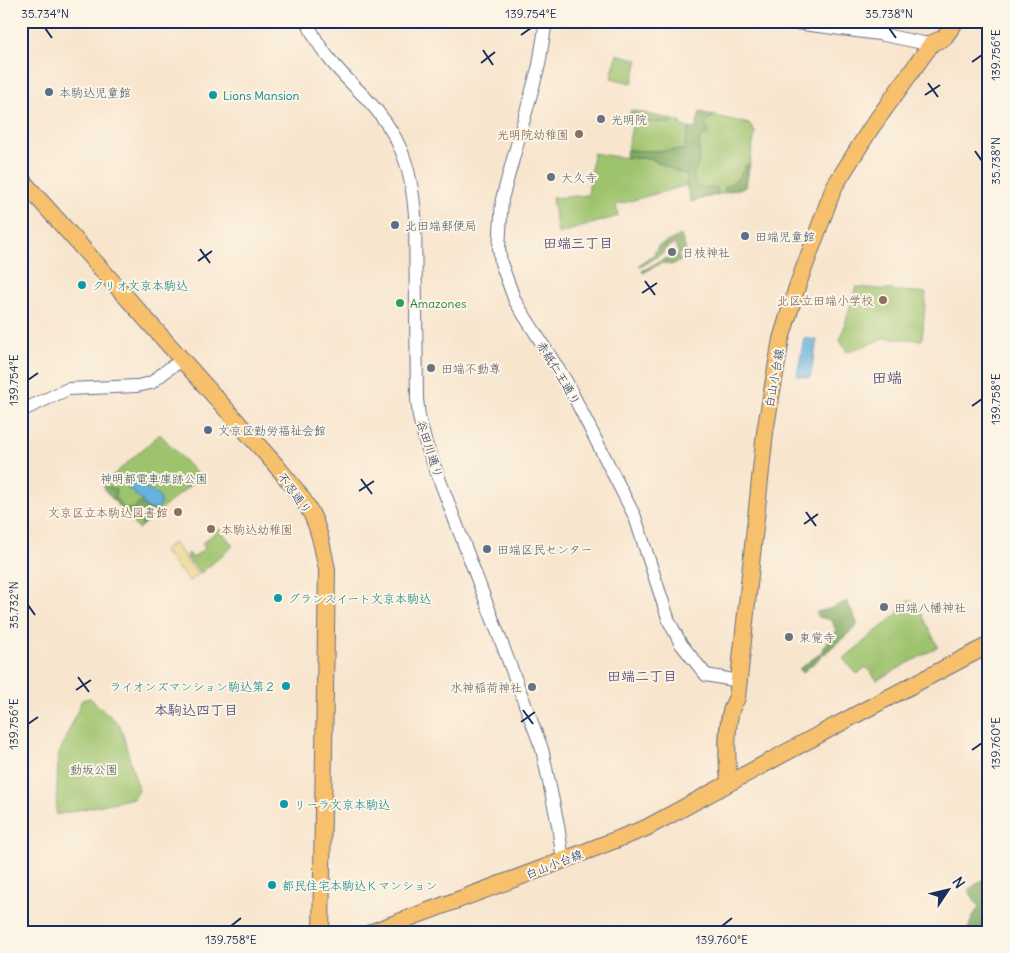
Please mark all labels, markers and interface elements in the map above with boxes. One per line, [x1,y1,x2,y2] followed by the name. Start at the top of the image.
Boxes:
[21,6,69,21] text: 35.734°N
[505,6,557,21] text: 139.754°E
[865,6,913,21] text: 35.738°N
[988,29,1003,81] text: 139.756°E
[59,85,131,100] place label: 本駒込児童館
[43,86,55,98] marker: 本駒込児童館
[223,88,300,103] place label: Lions Mansion
[207,89,219,101] marker: Lions Mansion
[611,112,647,127] place label: 光明院
[595,113,607,125] marker: 光明院
[497,127,569,142] place label: 光明院幼稚園
[573,128,585,140] marker: 光明院幼稚園
[988,137,1003,185] text: 35.738°N
[561,170,597,185] place label: 大久寺
[545,171,557,183] marker: 大久寺
[405,218,477,233] place label: 北田端郵便局
[389,219,401,231] marker: 北田端郵便局
[755,229,815,244] place label: 田端児童館
[739,230,751,242] marker: 田端児童館
[543,234,613,252] district label: 田端三丁目
[682,245,730,260] place label: 日枝神社
[666,246,678,258] marker: 日枝神社
[92,278,188,293] place label: クリオ文京本駒込
[76,279,88,291] marker: クリオ文京本駒込
[777,293,873,308] place label: 北区立田端小学校
[877,294,889,306] marker: 北区立田端小学校
[410,296,466,311] place label: Amazones
[394,297,406,309] marker: Amazones
[534,338,584,408] street label: 赤紙仁王通り
[761,347,787,409] street label: 白山小台線
[6,354,21,406] text: 139.754°E
[441,361,501,376] place label: 田端不動尊
[425,362,437,374] marker: 田端不動尊
[872,368,902,387] district label: 田端
[988,373,1003,425] text: 139.758°E
[414,418,446,480] street label: 谷田川通り
[218,423,326,438] place label: 文京区勤労福祉会館
[202,424,214,436] marker: 文京区勤労福祉会館
[275,469,315,517] street label: 不忍通り
[100,471,208,486] park label: 神明都電車庫跡公園
[48,505,168,520] place label: 文京区立本駒込図書館
[172,506,184,518] marker: 文京区立本駒込図書館
[221,522,293,537] place label: 本駒込幼稚園
[205,523,217,535] marker: 本駒込幼稚園
[497,542,593,557] place label: 田端区民センター
[481,543,493,555] marker: 田端区民センター
[6,581,21,629] text: 35.732°N
[288,591,431,606] place label: グランスイート文京本駒込
[272,592,284,604] marker: グランスイート文京本駒込
[894,600,966,615] place label: 田端八幡神社
[878,601,890,613] marker: 田端八幡神社
[799,630,835,645] place label: 東覚寺
[783,631,795,643] marker: 東覚寺
[607,667,677,685] district label: 田端二丁目
[109,679,276,694] place label: ライオンズマンション駒込第２
[280,680,292,692] marker: ライオンズマンション駒込第２
[450,680,522,695] place label: 水神稲荷神社
[526,681,538,693] marker: 水神稲荷神社
[6,698,21,750] text: 139.756°E
[154,701,238,719] district label: 本駒込四丁目
[988,717,1003,769] text: 139.760°E
[70,762,118,777] park label: 動坂公園
[294,797,390,812] place label: リーラ文京本駒込
[278,798,290,810] marker: リーラ文京本駒込
[523,846,585,882] street label: 白山小台線
[922,866,972,916] north arrow
[948,873,969,892] text: N
[282,878,438,893] place label: 都民住宅本駒込Ｋマンション
[266,879,278,891] marker: 都民住宅本駒込Ｋマンション
[205,932,257,947] text: 139.758°E
[696,932,748,947] text: 139.760°E

